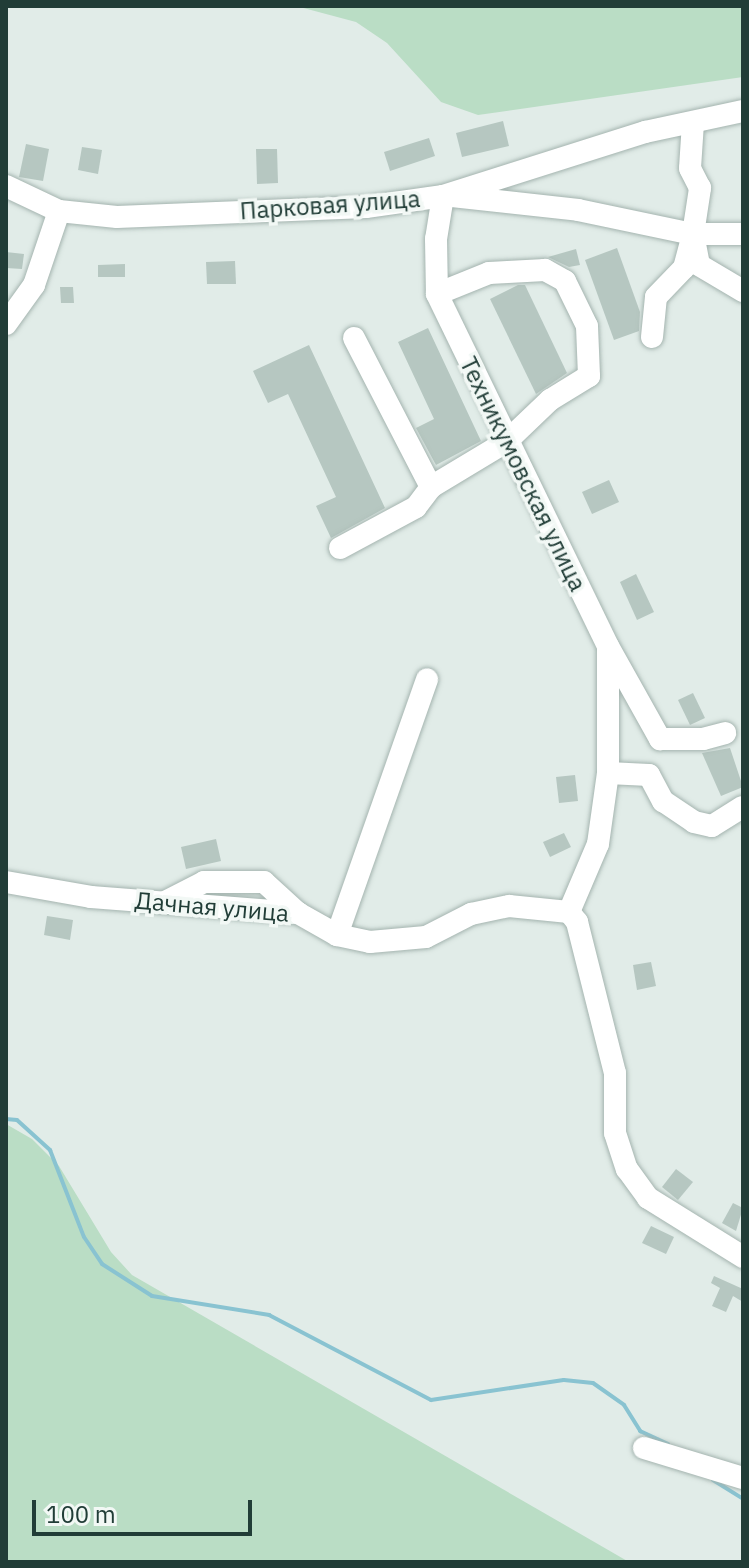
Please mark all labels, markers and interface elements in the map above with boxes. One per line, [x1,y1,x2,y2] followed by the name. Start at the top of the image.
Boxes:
[239,184,421,226] street label: Парковая улица
[454,352,592,596] street label: Техникумовская улица
[134,886,290,928] street label: Дачная улица
[36,1484,256,1534] scale bar
[46,1498,116,1530] text: 100 m

